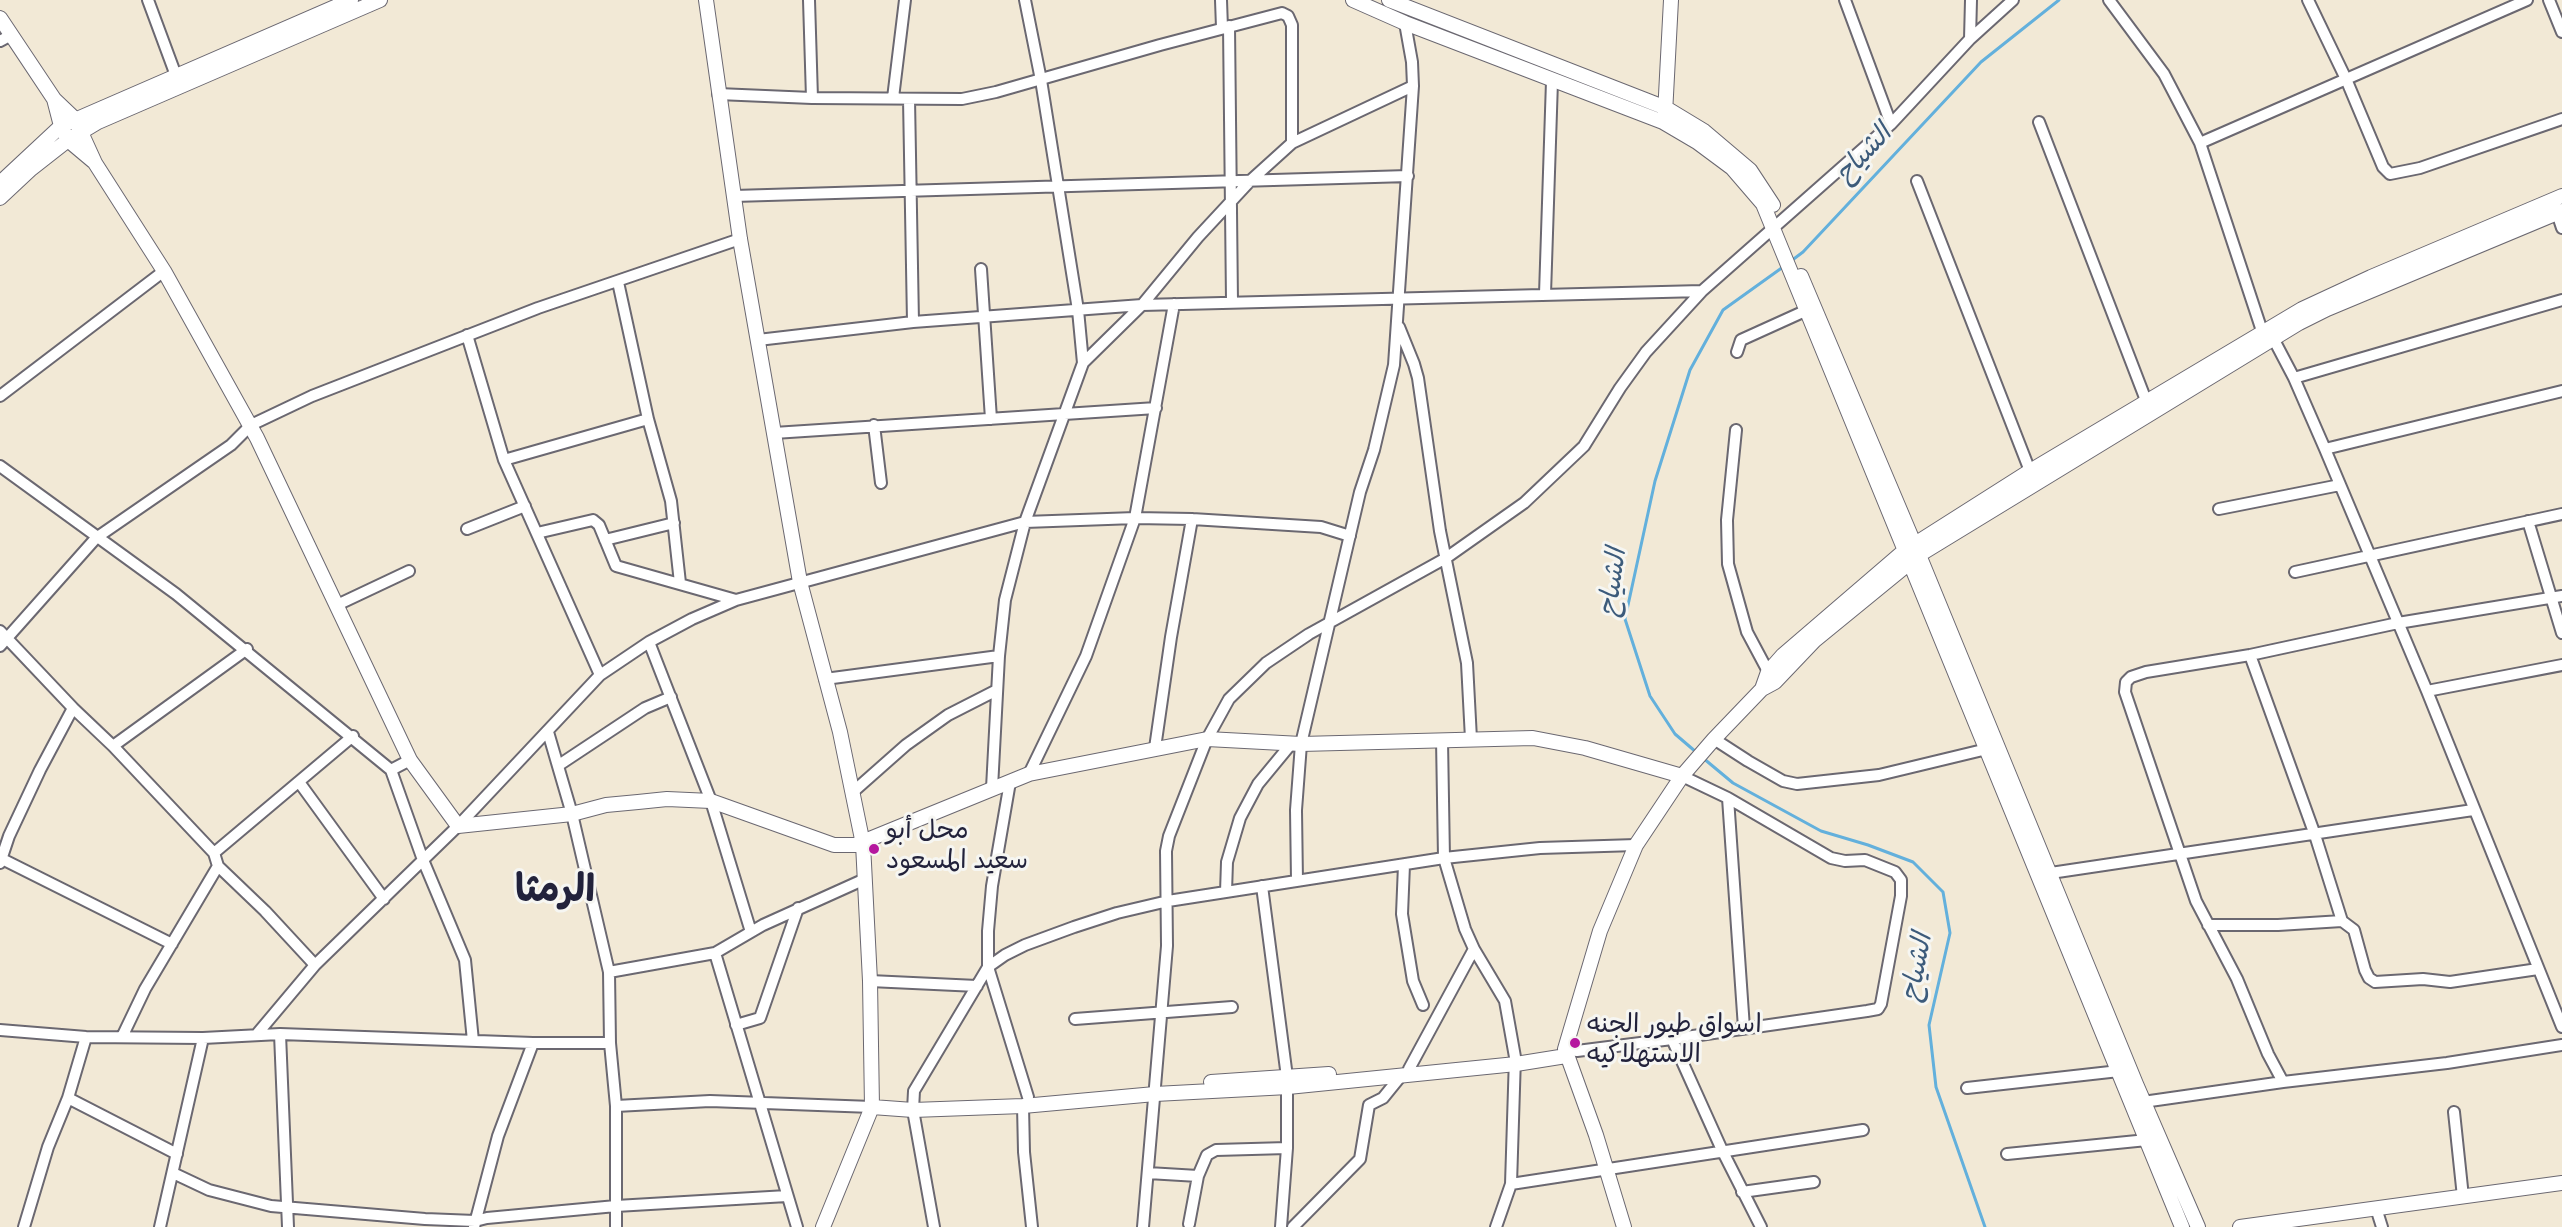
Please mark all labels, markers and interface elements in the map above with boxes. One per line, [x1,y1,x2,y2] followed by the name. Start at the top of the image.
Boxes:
[1831,120,1901,192] water label: الشياح
[1595,547,1637,619] water label: الشياح
[886,818,1028,880] place label: محل أبو سعيد المسعود
[867,842,881,856] marker: محل أبو سعيد المسعود
[515,872,595,918] district label: الرمثا
[1898,931,1942,1005] water label: الشياح
[1587,1012,1762,1074] place label: اسواق طيور الجنه الاستهلاكيه
[1568,1036,1582,1050] marker: اسواق طيور الجنه الاستهلاكيه

